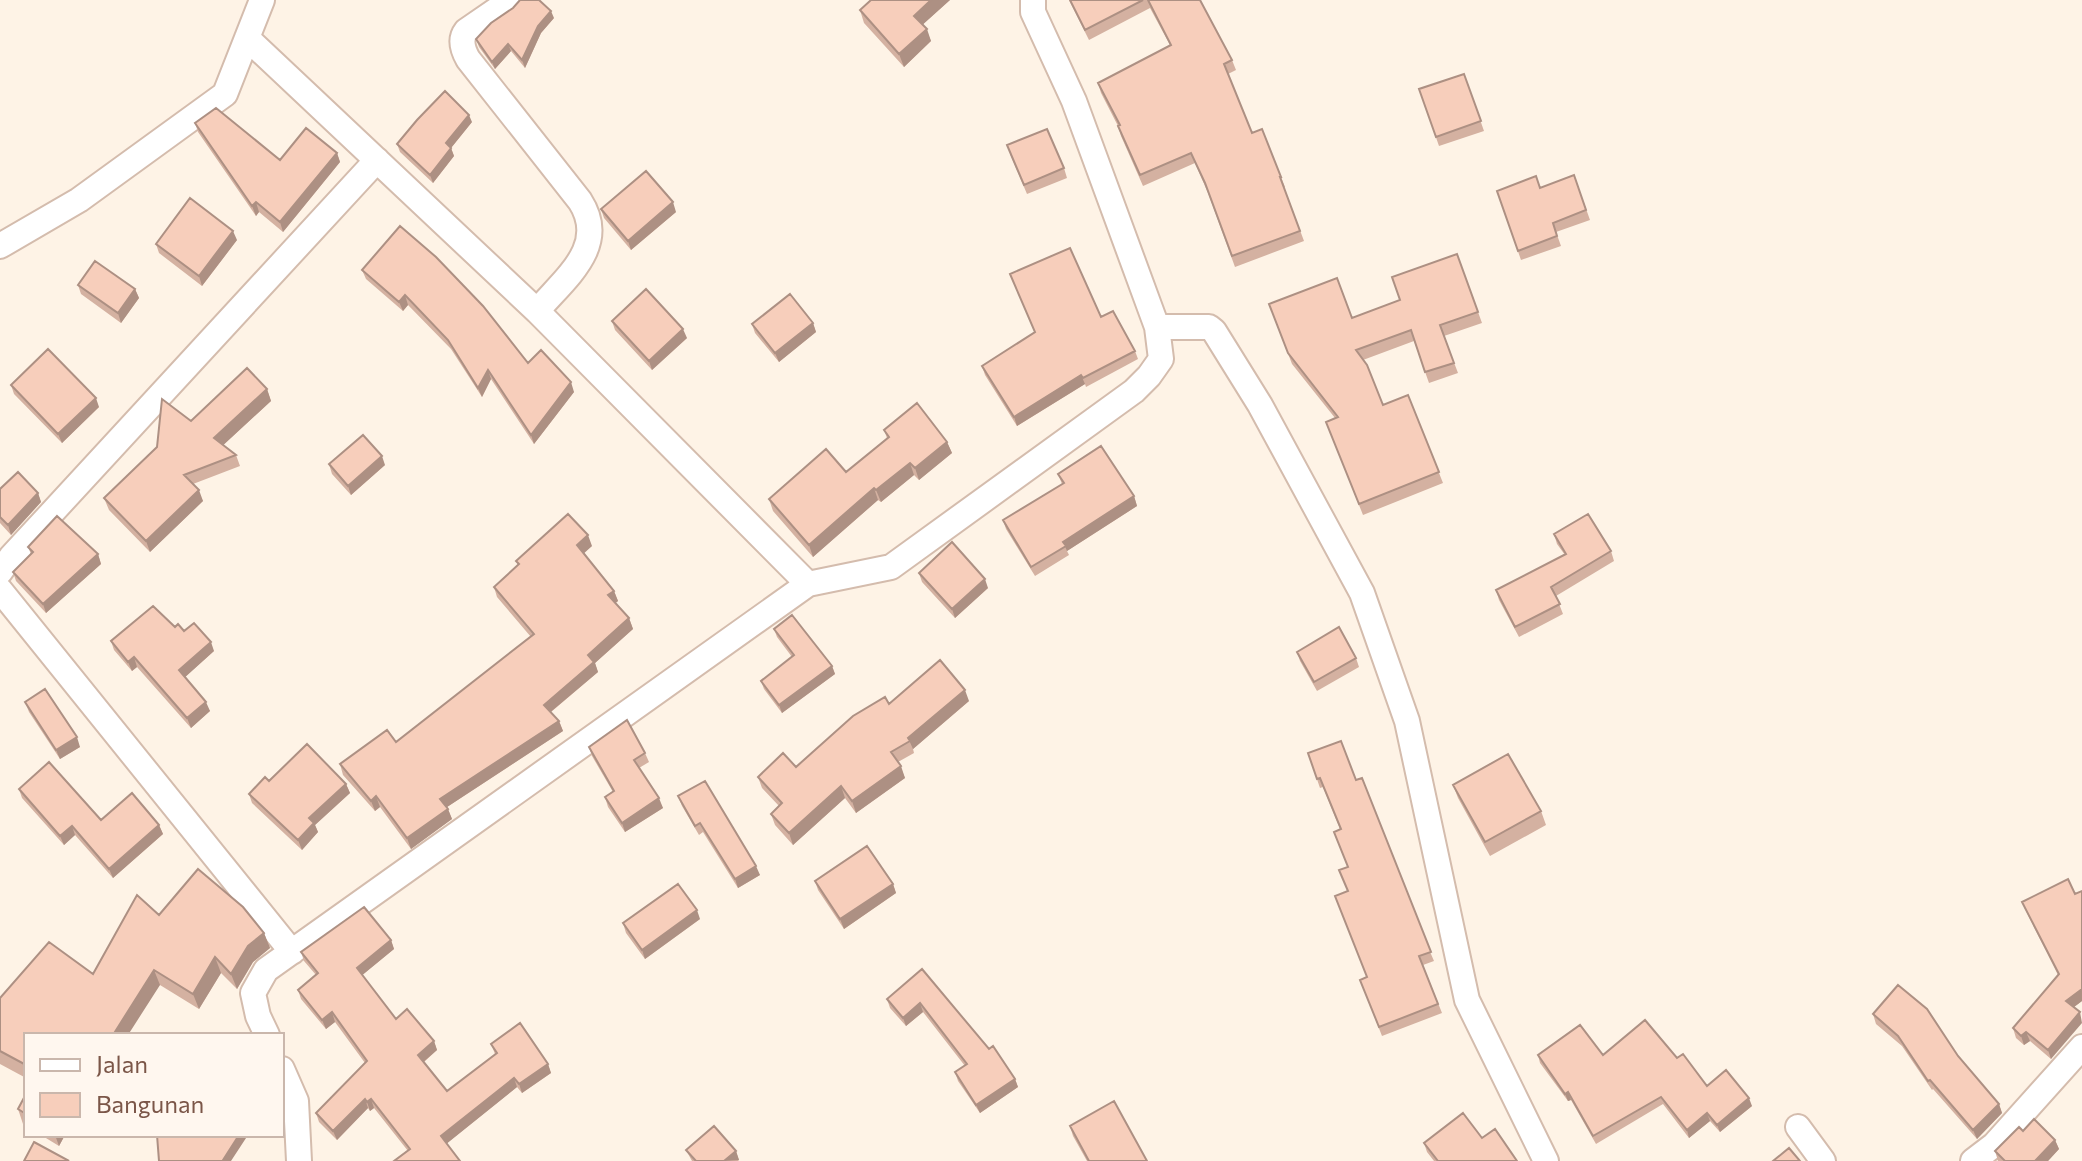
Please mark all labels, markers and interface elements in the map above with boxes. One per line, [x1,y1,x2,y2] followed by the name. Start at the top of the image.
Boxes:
[24,1033,284,1137] legend
[96,1049,148,1078] text: Jalan
[96,1089,204,1118] text: Bangunan

